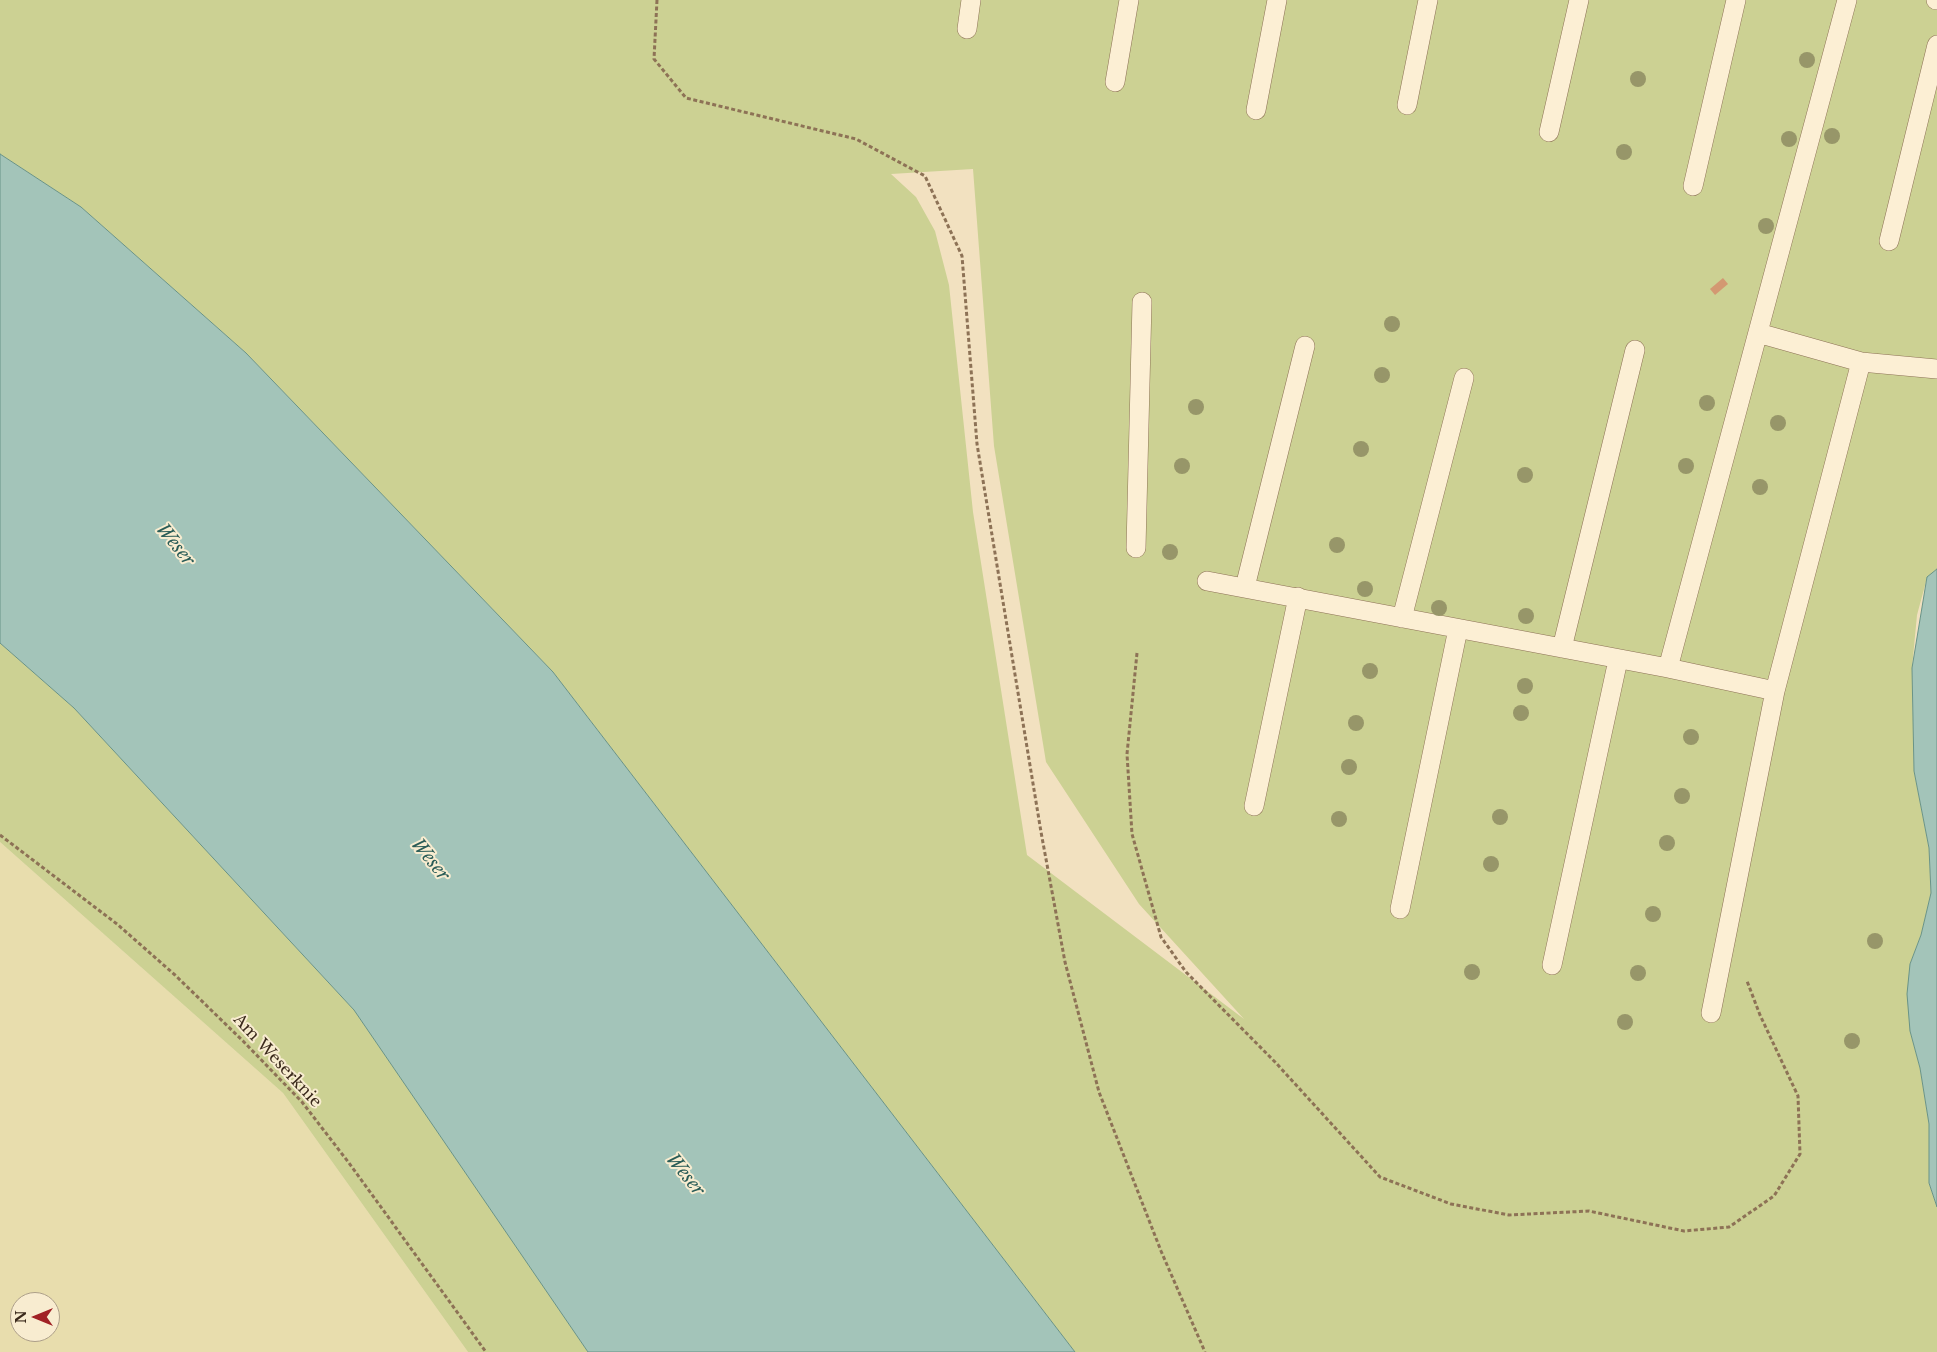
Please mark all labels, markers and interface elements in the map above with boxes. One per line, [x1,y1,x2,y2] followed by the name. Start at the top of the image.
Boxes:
[151,519,199,571] water label: Weser
[406,834,454,886] water label: Weser
[229,1010,325,1112] street label: Am Weserknie
[661,1149,709,1201] water label: Weser
[10,1292,60,1342] north arrow
[12,1310,30,1324] text: N

